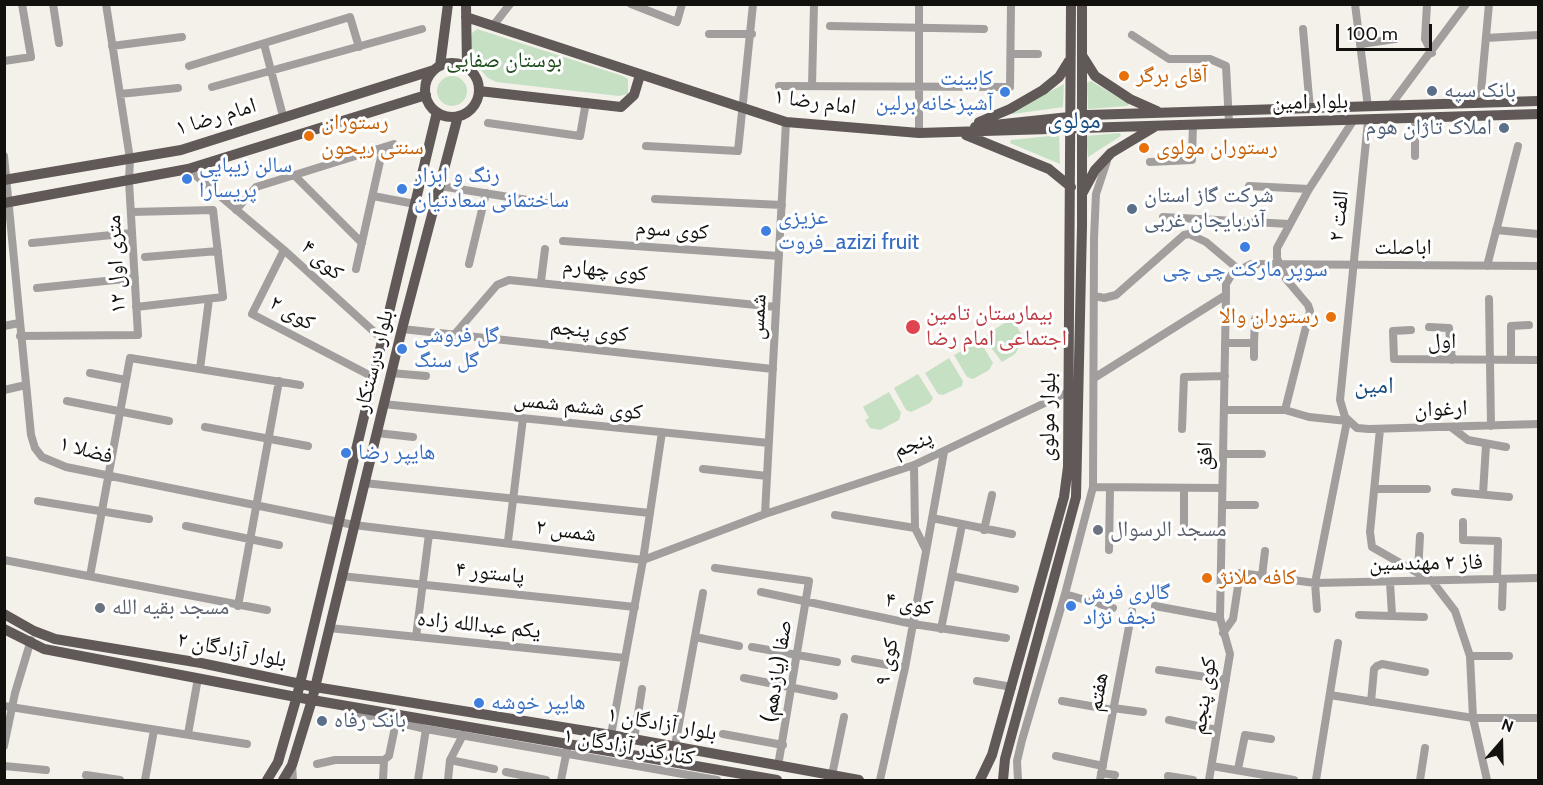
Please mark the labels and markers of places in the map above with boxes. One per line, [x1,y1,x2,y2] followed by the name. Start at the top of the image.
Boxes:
[1136,63,1208,89] place label: آقاى برگر
[876,66,993,118] place label: کابینت آشپزخانه برلین
[1117,69,1131,83] marker: آقاى برگر
[1444,78,1516,104] place label: بانک سپه
[1425,84,1439,98] marker: بانک سپه
[998,85,1012,99] marker: کابینت آشپزخانه برلین
[321,110,424,162] place label: رستوران سنتی ریحون
[1366,115,1492,141] place label: املاک تاژان هوم
[1497,121,1511,135] marker: املاک تاژان هوم
[302,129,316,143] marker: رستوران سنتی ریحون
[1156,135,1278,161] place label: رستوران مولوی
[1137,141,1151,155] marker: رستوران مولوی
[199,153,292,204] place label: سالن زیبایی پریسآرا
[414,163,569,214] place label: رنگ و ابزار ساختمانی سعادتیان
[180,172,194,186] marker: سالن زیبایی پریسآرا
[395,182,409,196] marker: رنگ و ابزار ساختمانی سعادتیان
[1144,183,1274,234] place label: شرکت گاز استان آذربایجان غربی
[1125,202,1139,216] marker: شرکت گاز استان آذربایجان غربی
[778,205,919,256] place label: عزیزی فروت_azizi fruit
[759,224,773,238] marker: عزیزی فروت_azizi fruit
[1238,240,1252,254] marker: سوپر مارکت چی چی
[1162,257,1328,283] place label: سوپر مارکت چی چی
[926,301,1067,352] place label: بیمارستان تامین اجتماعی امام رضا
[1219,304,1319,330] place label: رستوران والا
[1324,310,1338,324] marker: رستوران والا
[904,318,922,336] marker: بیمارستان تامین اجتماعی امام رضا
[414,323,499,374] place label: گل فروشی گل سنگ
[395,342,409,356] marker: گل فروشی گل سنگ
[358,440,435,466] place label: هایپر رضا
[339,446,353,460] marker: هایپر رضا
[1110,517,1227,543] place label: مسجد الرسوال
[1091,523,1105,537] marker: مسجد الرسوال
[1219,565,1296,591] place label: کافه ملانژ
[1200,571,1214,585] marker: کافه ملانژ
[1083,580,1170,632] place label: گالری فرش نجف نژاد
[112,595,229,621] place label: مسجد بقیه الله
[1064,599,1078,613] marker: گالری فرش نجف نژاد
[93,601,107,615] marker: مسجد بقیه الله
[491,690,586,716] place label: هایپر خوشه
[472,696,486,710] marker: هایپر خوشه
[334,708,406,734] place label: بانک رفاه
[315,714,329,728] marker: بانک رفاه

